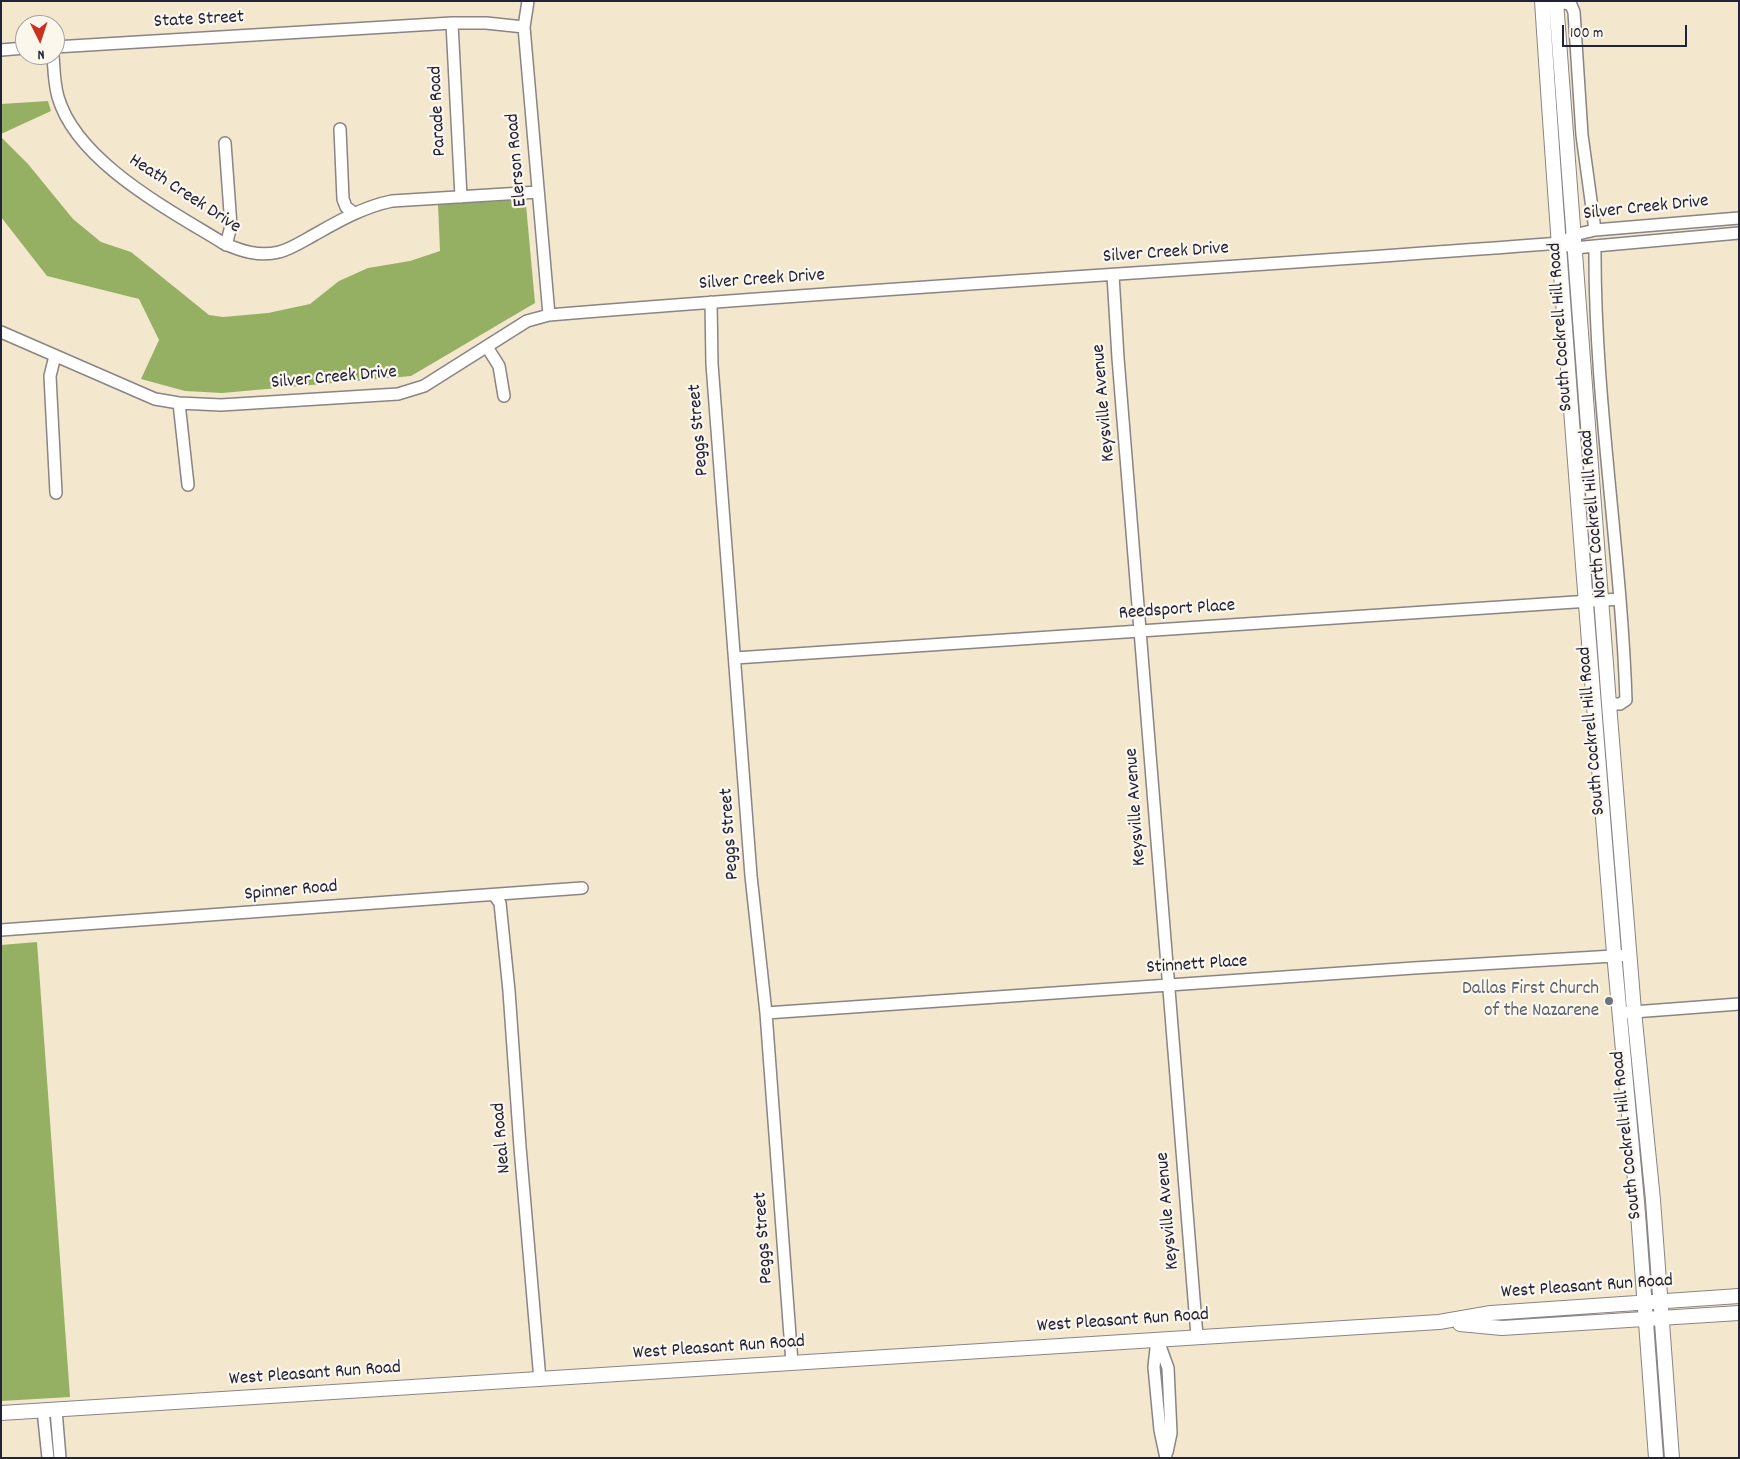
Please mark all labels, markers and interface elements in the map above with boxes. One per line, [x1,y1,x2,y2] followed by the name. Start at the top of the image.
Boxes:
[153,7,245,35] street label: State Street
[15,15,65,65] north arrow
[1565,15,1690,47] scale bar
[1570,23,1603,45] text: 100 m
[37,44,45,64] text: N
[425,65,453,157] street label: Parade Road
[503,112,533,208] street label: Elerson Road
[124,150,244,240] street label: Heath Creek Drive
[1582,191,1710,227] street label: Silver Creek Drive
[1102,238,1230,270] street label: Silver Creek Drive
[1545,242,1579,412] street label: South Cockrell Hill Road
[698,265,826,297] street label: Silver Creek Drive
[1089,343,1121,463] street label: Keysville Avenue
[270,362,398,396] street label: Silver Creek Drive
[685,383,715,477] street label: Peggs Street
[1576,429,1614,599] street label: North Cockrell Hill Road
[1118,596,1236,626] street label: Reedsport Place
[1574,646,1612,816] street label: South Cockrell Hill Road
[1122,747,1152,867] street label: Keysville Avenue
[716,787,746,881] street label: Peggs Street
[243,877,339,907] street label: Spinner Road
[1146,951,1248,981] street label: Stinnett Place
[1462,979,1599,1023] place label: Dallas First Church of the Nazarene
[1603,995,1615,1007] marker: Dallas First Church of the Nazarene
[1608,1050,1648,1220] street label: South Cockrell Hill Road
[489,1102,517,1174] street label: Neal Road
[1153,1151,1185,1271] street label: Keysville Avenue
[750,1191,780,1285] street label: Peggs Street
[1500,1271,1674,1305] street label: West Pleasant Run Road
[1036,1305,1210,1339] street label: West Pleasant Run Road
[632,1332,806,1366] street label: West Pleasant Run Road
[228,1358,402,1392] street label: West Pleasant Run Road

